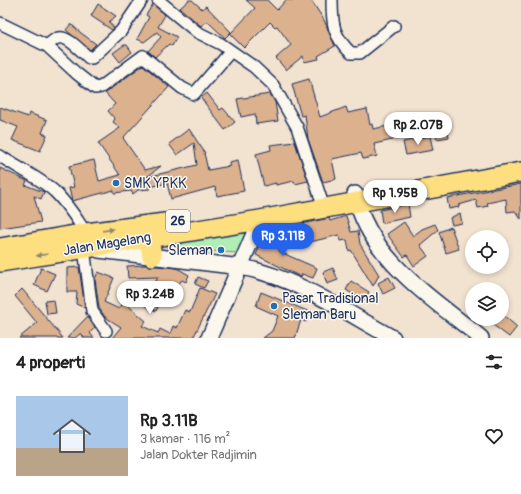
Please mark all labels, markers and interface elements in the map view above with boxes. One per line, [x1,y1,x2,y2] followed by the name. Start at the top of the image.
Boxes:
[377,112,459,146] pin: Rp 2.07B
[393,117,443,133] text: Rp 2.07B
[124,175,187,192] place label: SMK YPKK
[111,178,121,188] marker: SMK YPKK
[354,180,436,214] pin: Rp 1.95B
[372,185,418,201] text: Rp 1.95B
[166,210,190,232] road number: 26
[242,223,324,257] pin: Rp 3.11B
[101,227,114,233] one-way arrow
[261,228,305,244] text: Rp 3.11B
[62,229,152,259] street label: Jalan Magelang
[465,230,509,326] map controls
[465,230,509,274] button: locate
[168,242,213,259] place label: Sleman
[216,245,226,255] marker: Sleman
[36,252,48,258] one-way arrow
[109,281,191,315] pin: Rp 3.24B
[465,282,509,326] button: layers
[126,286,174,302] text: Rp 3.24B
[282,290,379,323] place label: Pasar Tradisional Sleman Baru
[269,301,279,311] marker: Pasar Tradisional Sleman Baru
[483,351,505,373] icon: filters
[16,352,85,373] text: 4 properti
[140,410,198,431] text: Rp 3.11B
[48,412,96,460] icon: home
[483,425,505,447] icon: heart
[140,431,230,447] text: 3 kamar · 116 m²
[140,447,257,463] text: Jalan Dokter Radjimin

